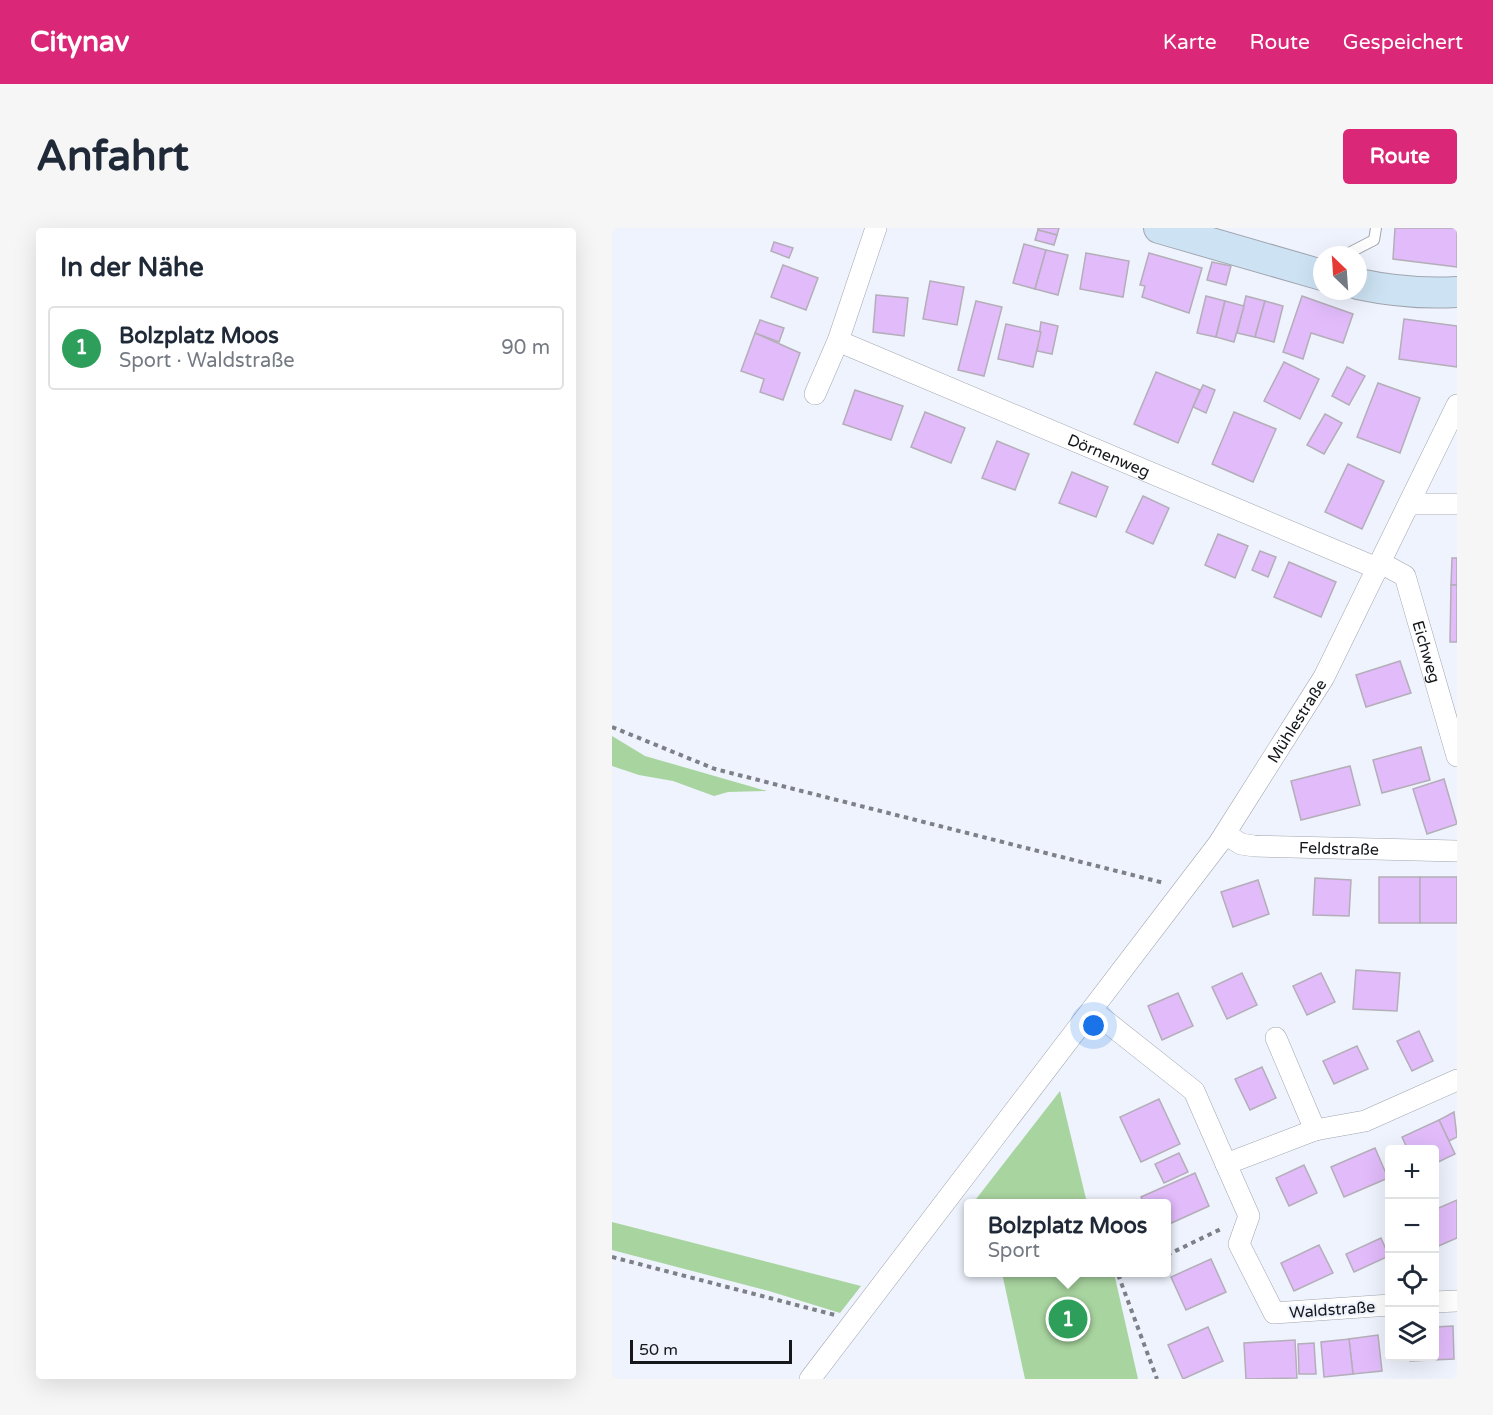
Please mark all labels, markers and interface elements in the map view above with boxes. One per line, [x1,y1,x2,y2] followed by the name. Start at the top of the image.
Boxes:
[30,25,129,59] text: Citynav
[1163,30,1217,55] text: Karte
[1250,30,1310,55] text: Route
[1343,30,1463,55] text: Gespeichert
[1343,129,1457,184] button: Route
[36,131,189,182] text: Anfahrt
[1313,246,1367,300] north arrow
[60,252,204,283] text: In der Nähe
[119,323,279,349] text: Bolzplatz Moos
[75,336,88,360] text: 1
[501,336,550,360] text: 90 m
[119,349,295,373] text: Sport · Waldstraße
[1064,430,1153,482] street label: Dörnenweg
[1407,618,1444,685] street label: Eichweg
[1263,675,1331,767] street label: Mühlestraße
[1299,838,1379,860] street label: Feldstraße
[1079,1011,1108,1040] your location
[1385,1145,1439,1361] map controls
[1385,1145,1439,1199] button: +
[964,1199,1171,1277] popup
[1385,1199,1439,1253] button: −
[988,1213,1147,1239] text: Bolzplatz Moos
[988,1239,1040,1263] text: Sport
[1385,1253,1439,1307] button: locate
[1048,1296,1088,1342] pin: 1
[1288,1297,1376,1323] street label: Waldstraße
[1385,1307,1439,1361] button: layers
[630,1337,792,1364] scale bar
[639,1340,678,1360] text: 50 m

